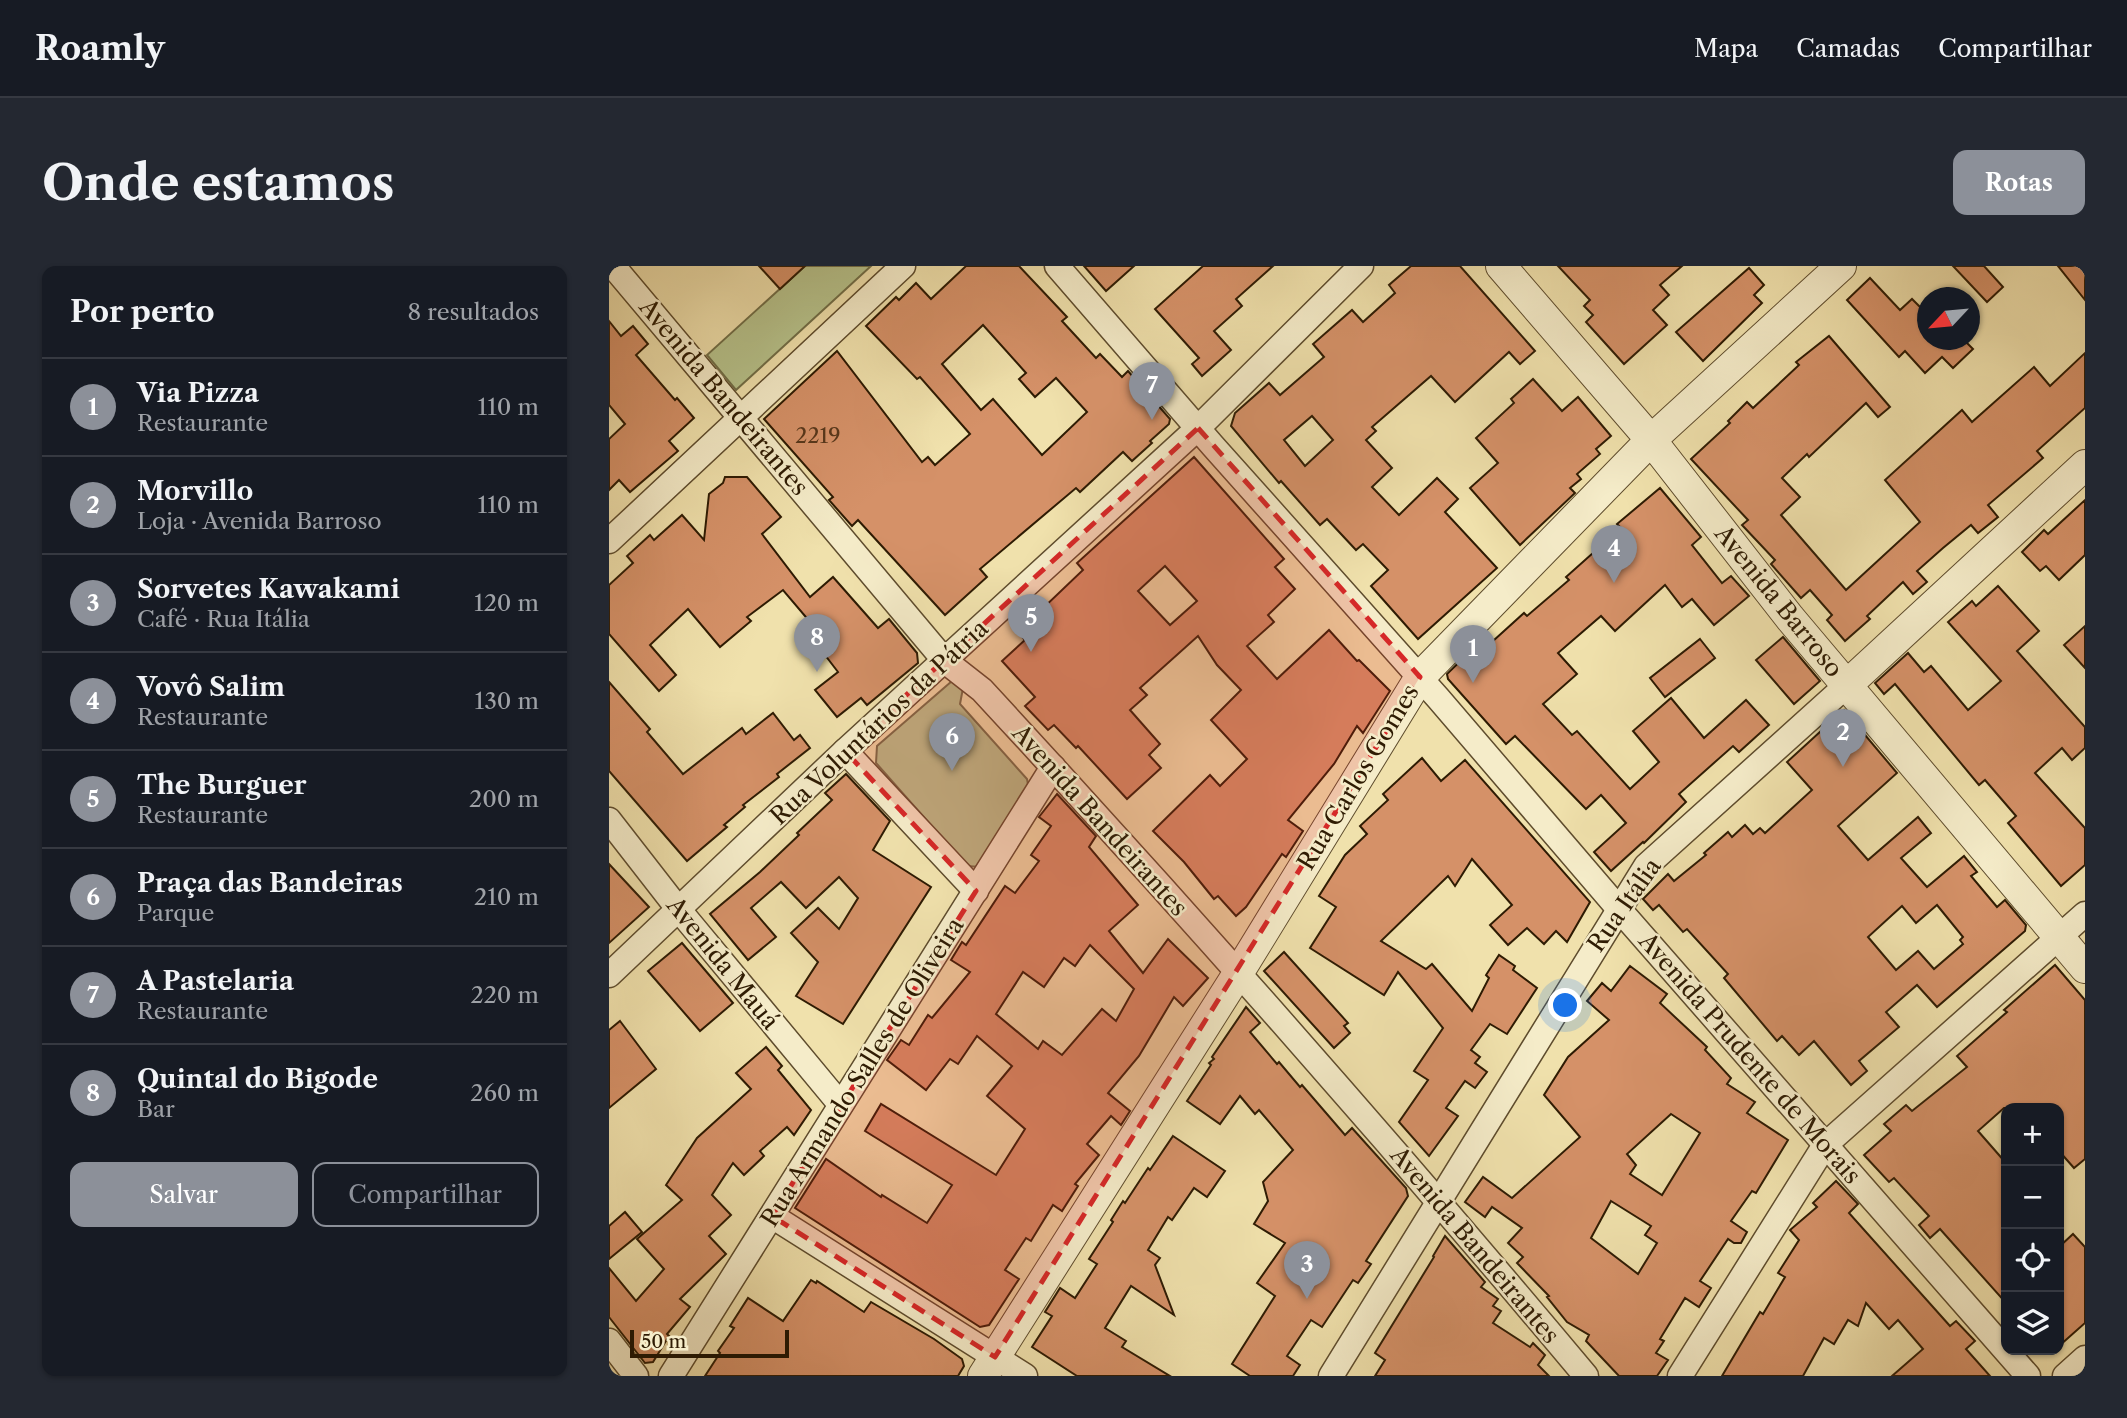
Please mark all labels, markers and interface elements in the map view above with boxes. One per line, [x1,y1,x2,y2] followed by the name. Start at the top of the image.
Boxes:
[35,28,165,69] text: Roamly
[1694,34,1758,63] text: Mapa
[1796,34,1900,63] text: Camadas
[1938,34,2092,63] text: Compartilhar
[1953,150,2085,215] button: Rotas
[42,152,394,213] text: Onde estamos
[1917,287,1980,350] north arrow
[633,292,815,501] street label: Avenida Bandeirantes
[70,293,215,330] text: Por perto
[408,298,539,326] text: 8 resultados
[1129,362,1175,420] pin: 7
[137,377,259,409] text: Via Pizza
[88,393,98,421] text: 1
[478,393,539,421] text: 110 m
[137,409,268,437] text: Restaurante
[795,423,841,448] house number: 2219
[137,475,253,507] text: Morvillo
[86,491,100,519] text: 2
[478,491,539,519] text: 110 m
[137,507,382,535] text: Loja · Avenida Barroso
[1708,518,1849,683] street label: Avenida Barroso
[1591,525,1637,583] pin: 4
[137,573,400,605] text: Sorvetes Kawakami
[87,589,100,617] text: 3
[474,589,539,617] text: 120 m
[1008,594,1054,652] pin: 5
[137,605,310,633] text: Café · Rua Itália
[764,613,994,831] street label: Rua Voluntários da Pátria
[794,614,840,672] pin: 8
[1450,625,1496,683] pin: 1
[137,671,285,703] text: Vovô Salim
[1291,679,1425,875] street label: Rua Carlos Gomes
[86,687,100,715] text: 4
[475,687,539,715] text: 130 m
[137,703,268,731] text: Restaurante
[1820,709,1866,767] pin: 2
[929,713,975,771] pin: 6
[1006,718,1194,922] street label: Avenida Bandeirantes
[137,769,307,801] text: The Burguer
[87,785,99,813] text: 5
[469,785,539,813] text: 200 m
[137,801,268,829] text: Restaurante
[1581,852,1667,958] street label: Rua Itália
[137,867,403,899] text: Praça das Bandeiras
[86,883,100,911] text: 6
[474,883,539,911] text: 210 m
[660,890,785,1035] street label: Avenida Mauá
[137,899,214,927] text: Parque
[754,912,970,1232] street label: Rua Armando Salles de Oliveira
[1632,926,1867,1189] street label: Avenida Prudente de Morais
[137,965,294,997] text: A Pastelaria
[87,981,99,1009] text: 7
[470,981,539,1009] text: 220 m
[1548,988,1582,1022] your location
[137,997,268,1025] text: Restaurante
[137,1063,378,1095] text: Quintal do Bigode
[86,1079,100,1107] text: 8
[470,1079,539,1107] text: 260 m
[137,1095,175,1123] text: Bar
[2001,1103,2064,1355] map controls
[2001,1103,2064,1166] button: +
[1384,1140,1566,1349] street label: Avenida Bandeirantes
[70,1162,298,1227] button: Salvar
[312,1162,539,1227] button: Compartilhar
[2001,1166,2064,1229] button: −
[2001,1229,2064,1292] button: locate
[1284,1241,1330,1299] pin: 3
[2001,1292,2064,1355] button: layers
[630,1327,789,1359] scale bar
[641,1330,686,1353] text: 50 m

